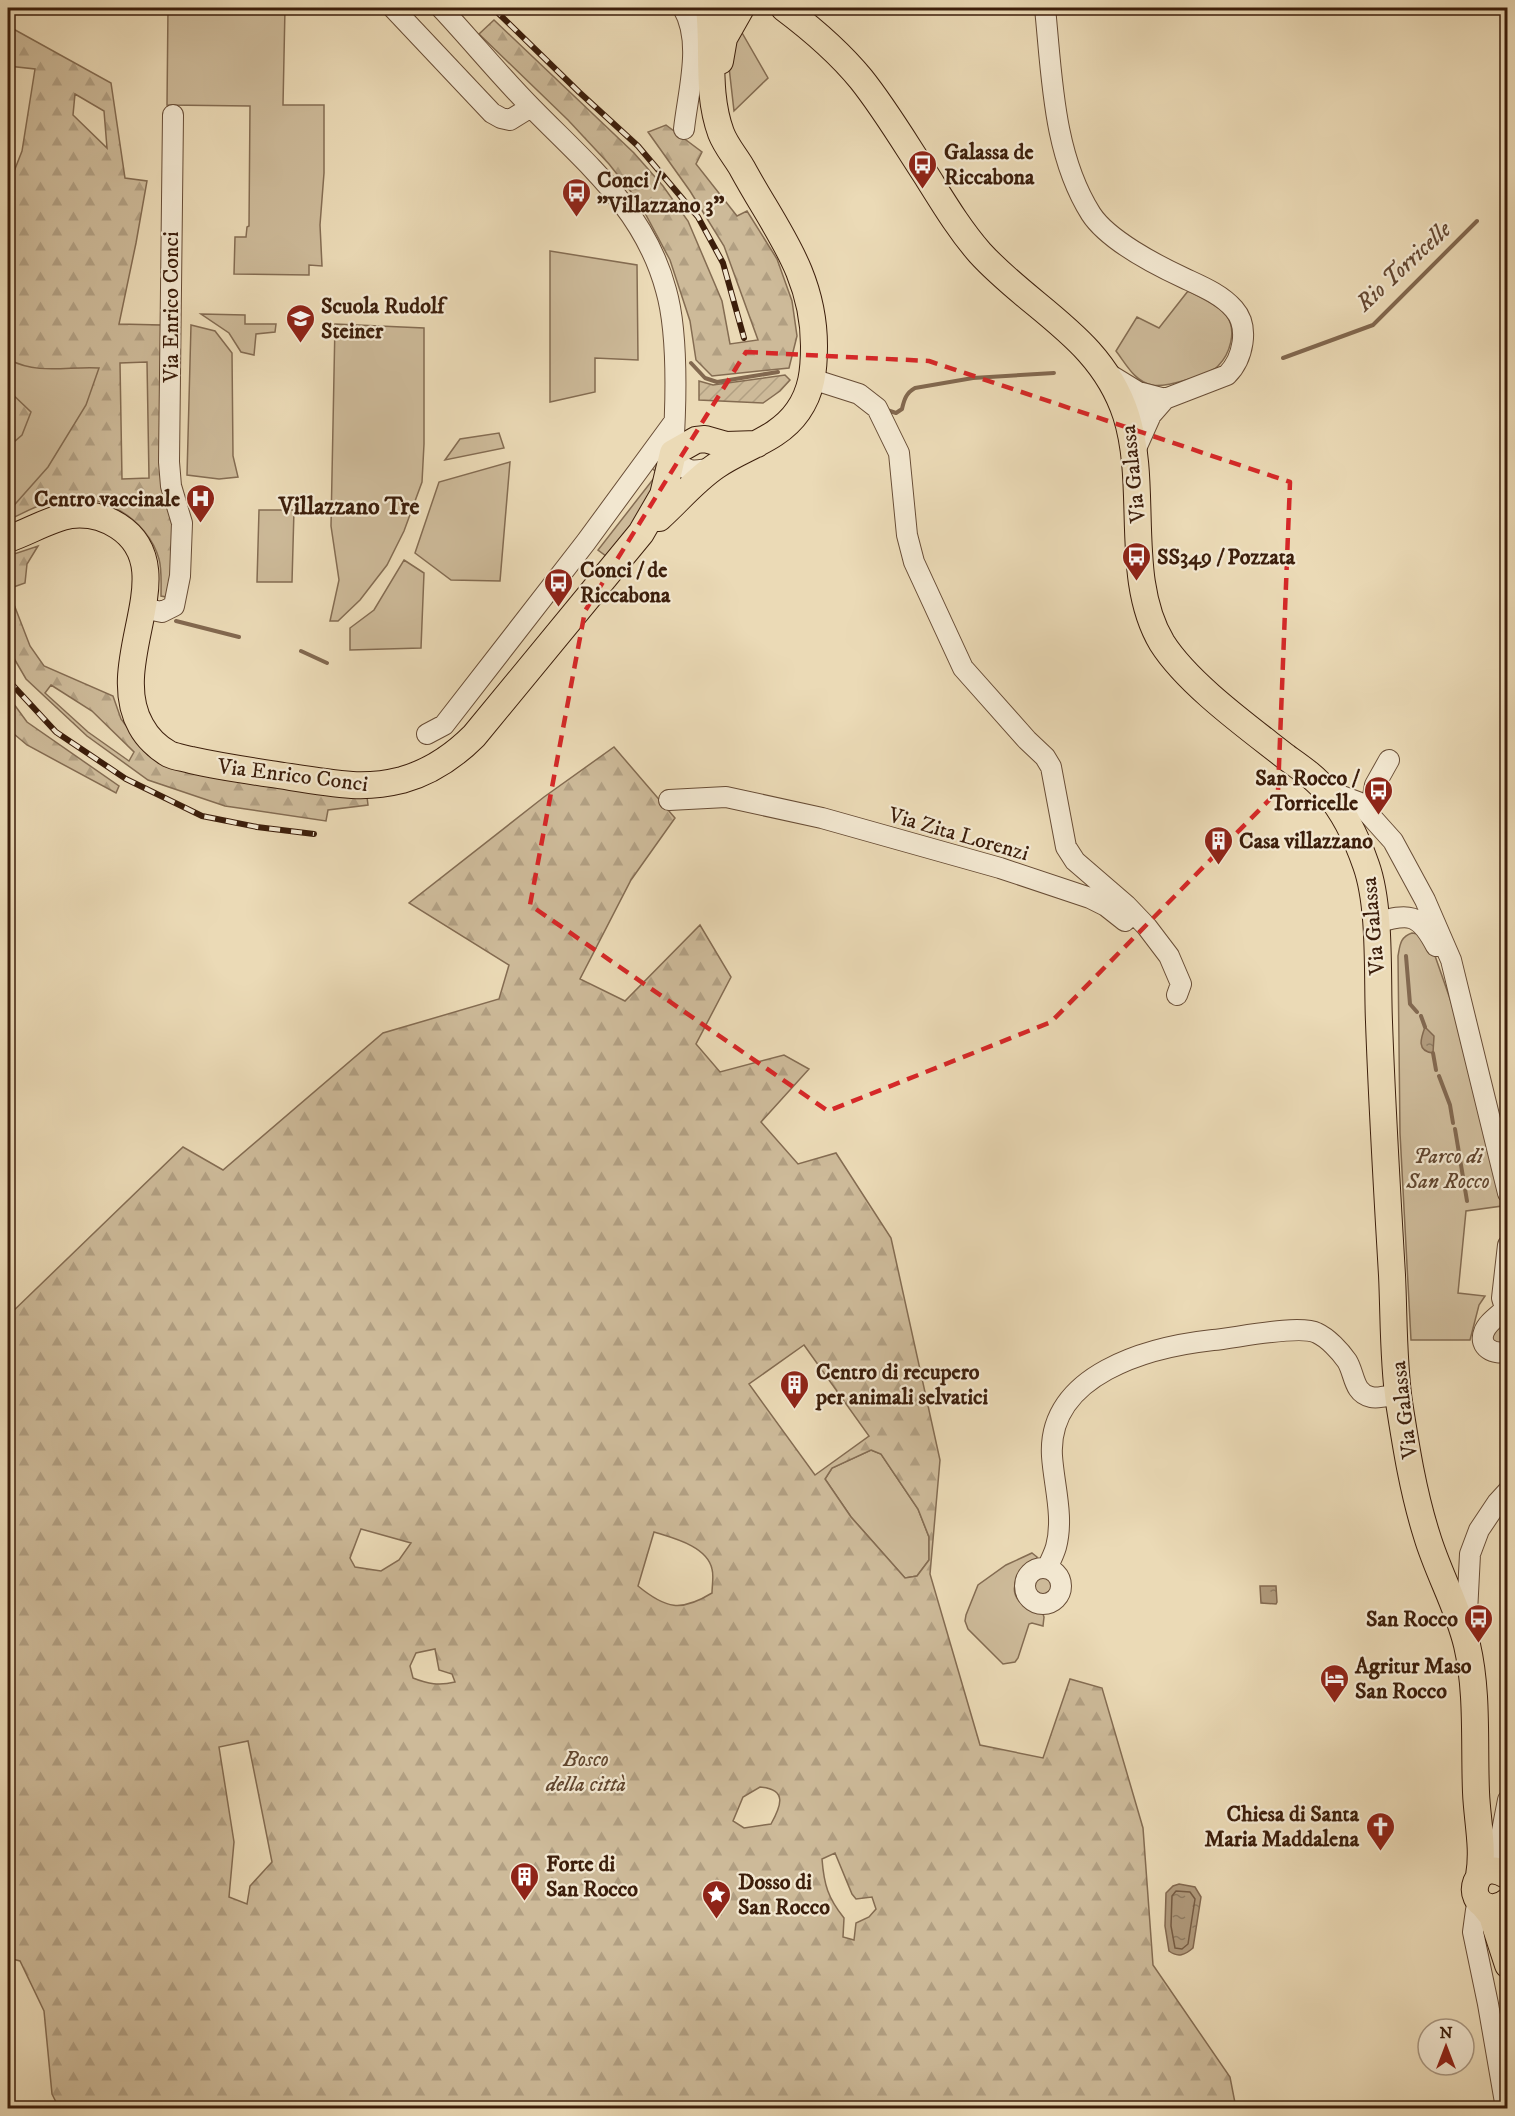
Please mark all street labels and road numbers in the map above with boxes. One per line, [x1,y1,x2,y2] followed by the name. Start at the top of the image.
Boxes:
[158,231,185,384] street label: Via Enrico Conci
[1115,423,1152,525] street label: Via Galassa
[215,753,370,798] street label: Via Enrico Conci
[884,801,1032,867] street label: Via Zita Lorenzi
[1356,875,1391,977] street label: Via Galassa
[1385,1359,1424,1461] street label: Via Galassa

